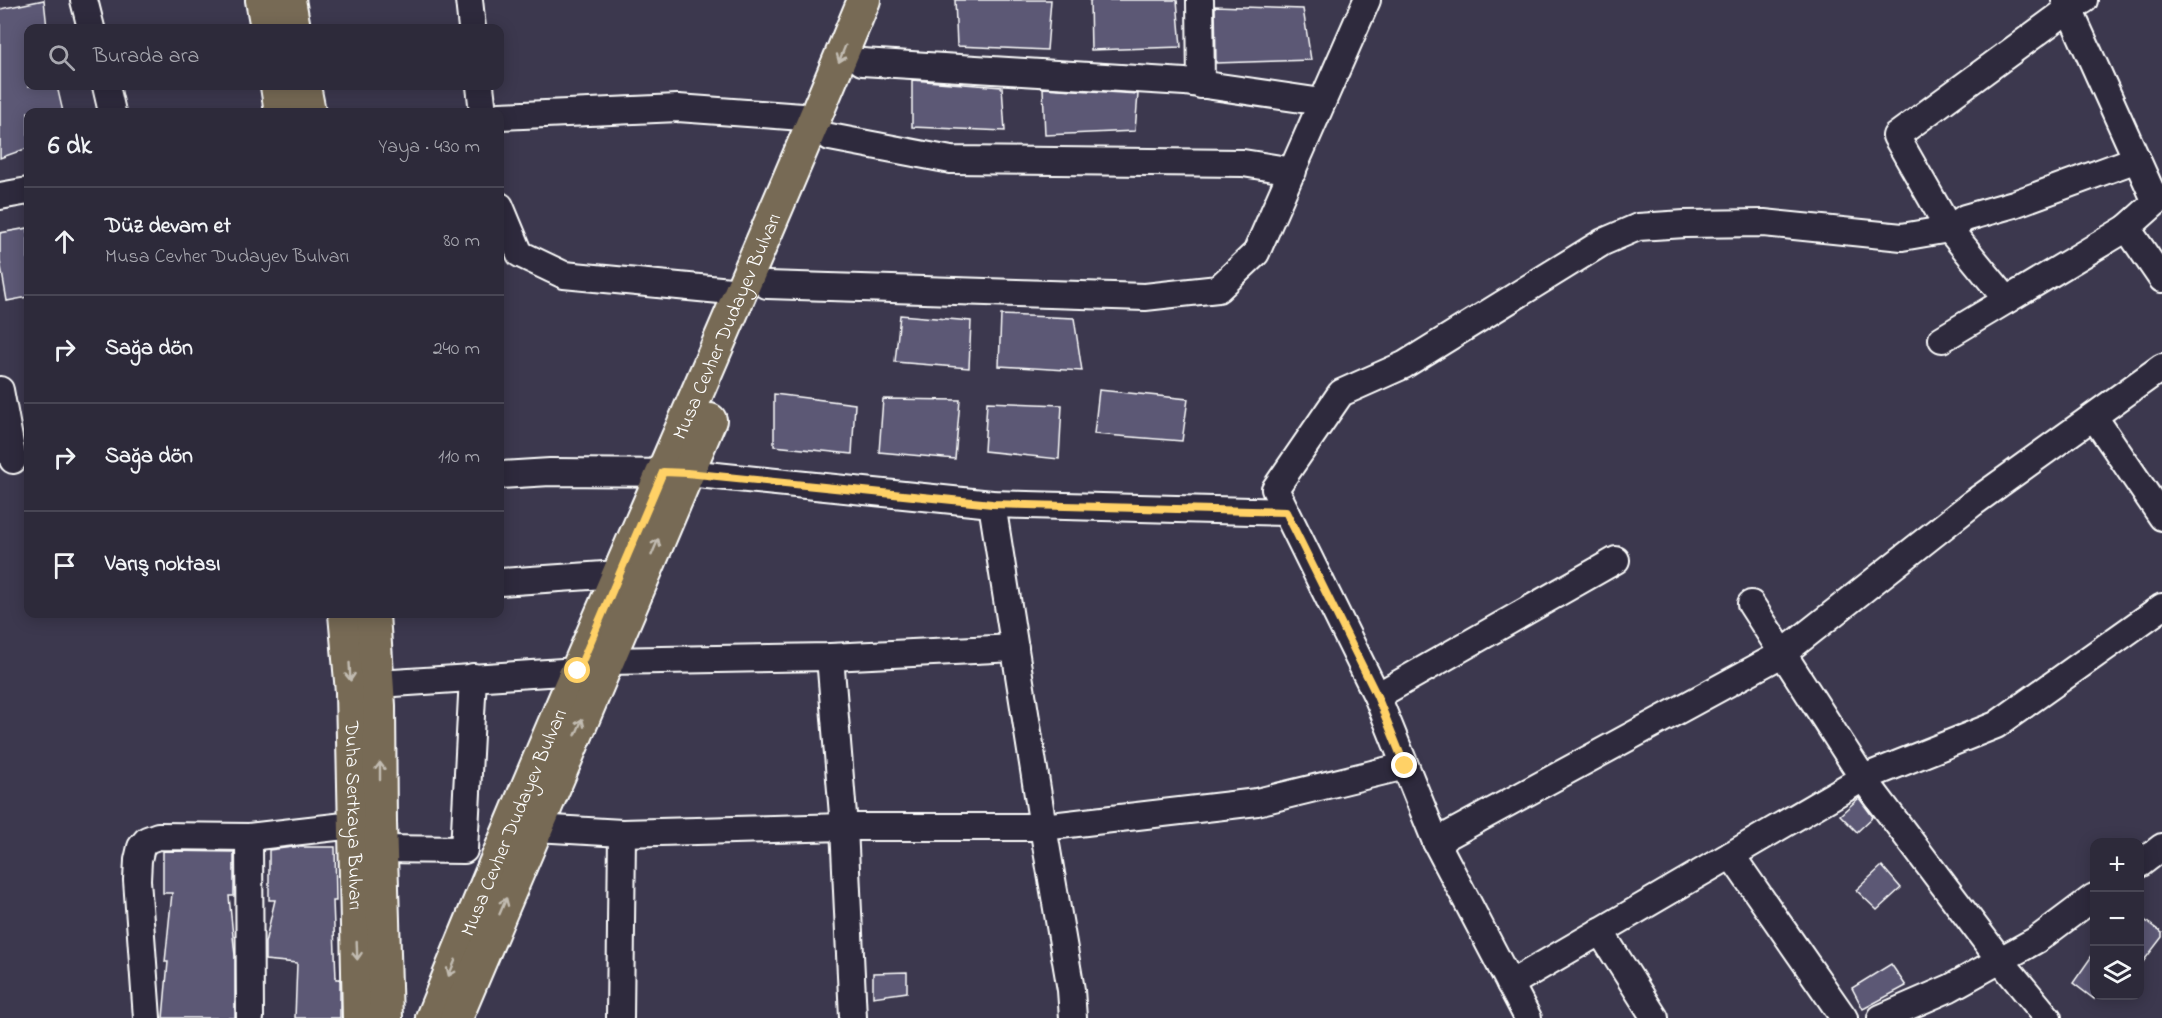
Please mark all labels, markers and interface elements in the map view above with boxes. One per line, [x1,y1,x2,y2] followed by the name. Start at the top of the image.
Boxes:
[24,24,504,90] search box
[45,41,78,74] icon: search
[93,41,199,73] text: Burada ara
[836,44,847,63] one-way arrow
[48,128,92,166] text: 6 dk
[378,133,480,162] text: Yaya · 430 m
[666,209,790,445] street label: Musa Cevher Dudayev Bulvarı
[105,211,231,243] text: Düz devam et
[48,225,81,258] icon: ahead
[443,227,480,256] text: 80 m
[105,243,349,272] text: Musa Cevher Dudayev Bulvarı
[48,333,81,366] icon: right
[105,333,193,365] text: Sağa dön
[433,335,480,364] text: 240 m
[48,441,81,474] icon: right
[105,441,193,473] text: Sağa dön
[438,443,480,472] text: 110 m
[651,538,662,556] one-way arrow
[48,549,81,582] icon: arrive
[105,549,220,581] text: Varış noktası
[564,657,590,683] route start
[345,661,356,681] one-way arrow
[455,705,576,941] street label: Musa Cevher Dudayev Bulvarı
[574,718,585,736] one-way arrow
[336,720,369,911] street label: Duha Sertkaya Bulvarı
[1391,752,1417,778] route end
[374,761,386,781] one-way arrow
[2090,838,2144,1000] map controls
[2090,838,2144,892] button: +
[2090,892,2144,946] button: −
[498,897,509,916] one-way arrow
[351,940,363,960] one-way arrow
[2090,946,2144,1000] button: layers
[446,958,458,976] one-way arrow

